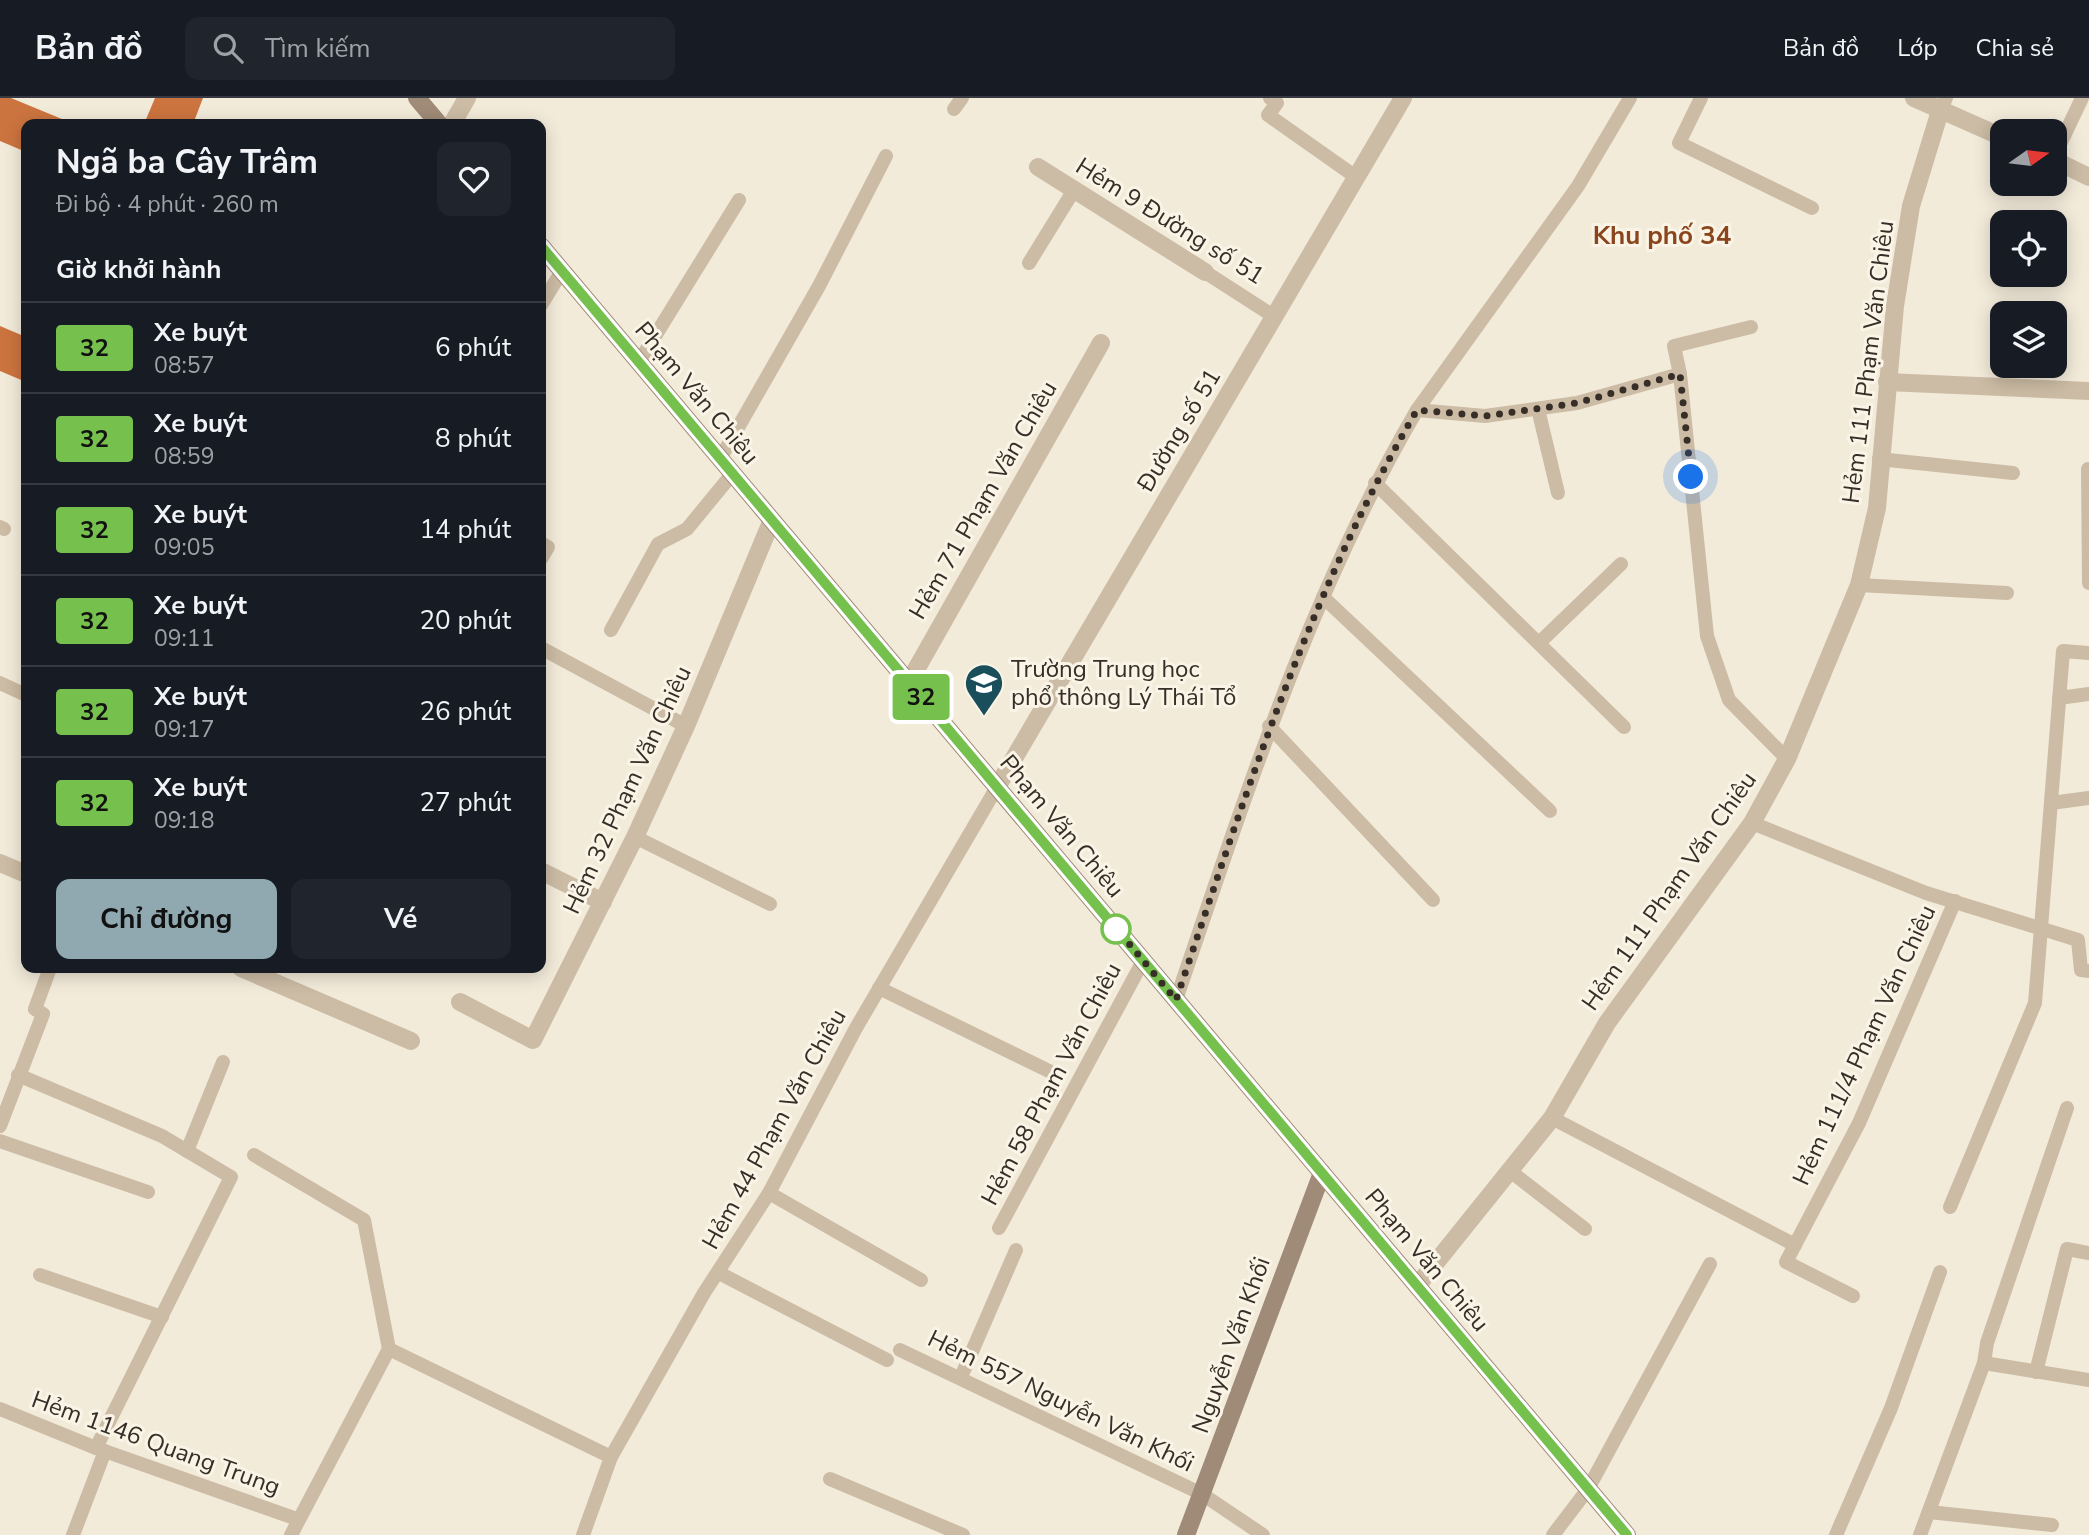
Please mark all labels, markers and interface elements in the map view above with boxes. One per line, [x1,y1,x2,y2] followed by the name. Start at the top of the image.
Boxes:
[185,17,675,80] search box
[35,26,143,71] text: Bản đồ
[209,29,247,67] icon: search
[265,31,371,66] text: Tìm kiếm
[1783,32,1859,64] text: Bản đồ
[1897,32,1937,64] text: Lớp
[1975,32,2054,64] text: Chia sẻ
[1990,119,2067,196] north arrow
[1990,119,2067,378] map controls
[56,140,318,185] text: Ngã ba Cây Trâm
[437,142,511,216] button: heart
[1070,150,1270,292] street label: Hẻm 9 Đường số 51
[56,189,279,220] text: Đi bộ · 4 phút · 260 m
[1990,210,2067,287] button: locate
[1593,218,1731,253] district label: Khu phố 34
[1835,219,1901,505] street label: Hẻm 111 Phạm Văn Chiêu
[56,252,221,287] text: Giờ khởi hành
[1990,301,2067,378] button: layers
[154,315,247,350] text: Xe buýt
[628,315,766,471] street label: Phạm Văn Chiêu
[435,330,511,365] text: 6 phút
[80,332,109,364] text: 32
[154,350,214,381] text: 08:57
[1129,362,1228,498] street label: Đường số 51
[902,375,1064,625] street label: Hẻm 71 Phạm Văn Chiêu
[154,406,247,441] text: Xe buýt
[435,421,511,456] text: 8 phút
[80,423,109,455] text: 32
[154,441,214,472] text: 08:59
[1673,459,1708,494] your location
[154,497,247,532] text: Xe buýt
[420,512,511,547] text: 14 phút
[80,514,109,546] text: 32
[154,532,214,563] text: 09:05
[154,588,247,623] text: Xe buýt
[420,603,511,638] text: 20 phút
[80,605,109,637] text: 32
[154,623,214,654] text: 09:11
[1011,653,1236,713] place label: Trường Trung học phổ thông Lý Thái Tổ
[555,661,699,919] street label: Hẻm 32 Phạm Văn Chiêu
[963,662,1005,717] school or university icon: Trường Trung học phổ thông Lý Thái Tổ
[890,674,953,720] line badge: 32
[154,679,247,714] text: Xe buýt
[907,681,935,713] text: 32
[420,694,511,729] text: 26 phút
[80,696,109,728] text: 32
[154,714,214,745] text: 09:17
[993,748,1131,904] street label: Phạm Văn Chiêu
[1574,765,1764,1017] street label: Hẻm 111 Phạm Văn Chiêu
[154,770,247,805] text: Xe buýt
[420,785,511,820] text: 27 phút
[80,787,109,819] text: 32
[154,805,214,836] text: 09:18
[56,879,277,959] button: Chỉ đường
[291,879,511,959] button: Vé
[1785,900,1943,1190] street label: Hẻm 111/4 Phạm Văn Chiêu
[1101,914,1131,944] unlabelled marker
[973,957,1129,1211] street label: Hẻm 58 Phạm Văn Chiêu
[694,1003,854,1255] street label: Hẻm 44 Phạm Văn Chiêu
[1358,1182,1496,1338] street label: Phạm Văn Chiêu
[1184,1252,1278,1438] street label: Nguyễn Văn Khối
[923,1323,1199,1479] street label: Hẻm 557 Nguyễn Văn Khối
[27,1383,285,1503] street label: Hẻm 1146 Quang Trung

